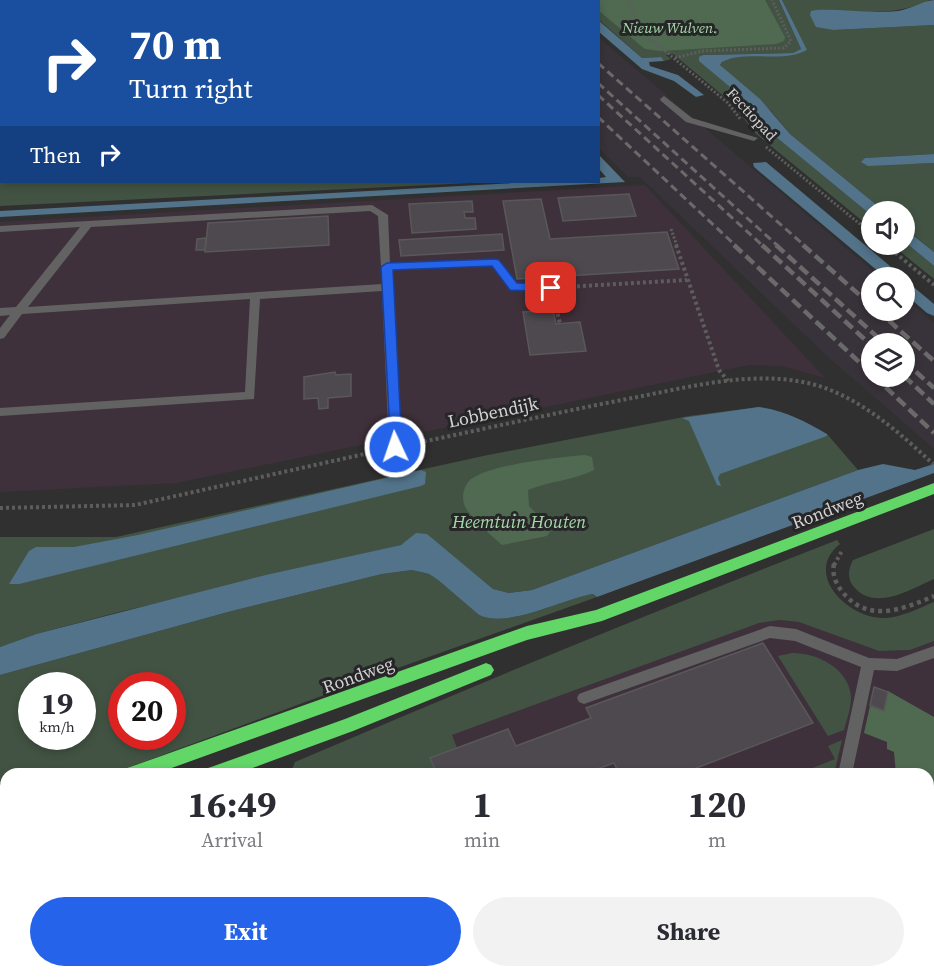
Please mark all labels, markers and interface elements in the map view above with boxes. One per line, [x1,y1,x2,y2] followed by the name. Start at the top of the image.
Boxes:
[129,15,222,73] text: 70 m
[621,17,718,38] park label: Nieuw Wulven.
[30,24,108,102] icon: right
[129,70,253,107] text: Turn right
[722,83,782,145] street label: Fectiopad
[93,138,126,171] icon: right
[30,140,81,170] text: Then
[861,201,915,387] map controls
[861,201,915,255] button: sound
[525,262,576,313] pin
[861,267,915,321] button: search
[534,271,567,304] icon: arrive
[861,333,915,387] button: layers
[446,390,541,434] street label: Lobbendijk
[363,415,427,479] position arrow
[788,485,866,535] street label: Rondweg
[451,509,586,534] park label: Heemtuin Houten
[319,651,397,699] street label: Rondweg
[108,672,186,750] speed limit sign: 20
[41,683,73,724] text: 19
[39,716,75,737] text: km/h
[188,780,276,829] text: 16:49
[472,780,492,829] text: 1
[688,780,746,829] text: 120
[201,826,263,854] text: Arrival
[464,826,500,854] text: min
[708,826,726,854] text: m
[30,897,461,966] button: Exit
[473,897,904,966] button: Share

